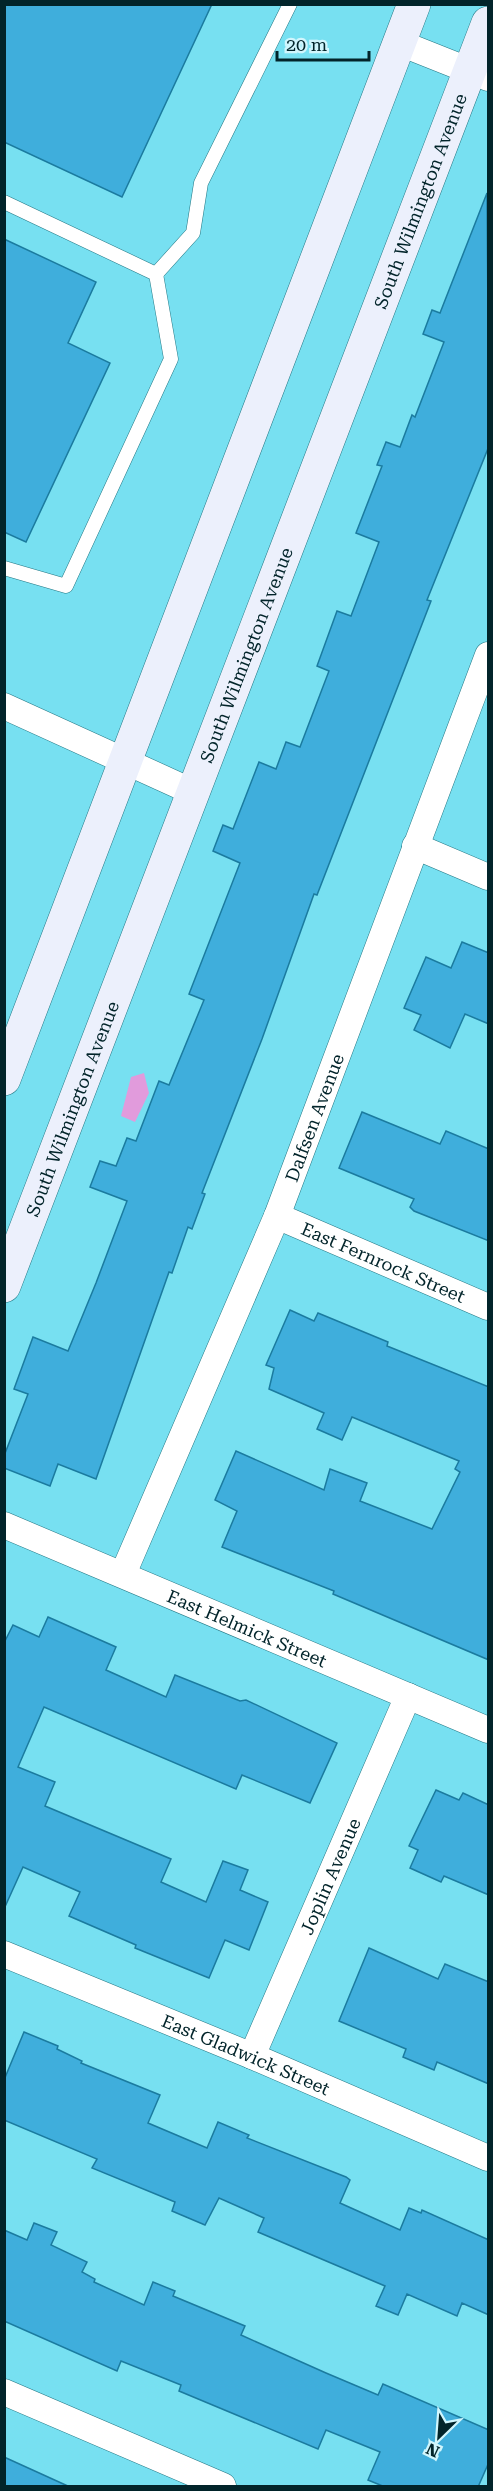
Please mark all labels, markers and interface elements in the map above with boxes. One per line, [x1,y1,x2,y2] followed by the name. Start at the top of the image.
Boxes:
[277,24,368,62] scale bar
[286,34,327,55] text: 20 m
[369,90,471,312] street label: South Wilmington Avenue
[195,544,297,765] street label: South Wilmington Avenue
[21,998,123,1219] street label: South Wilmington Avenue
[280,1050,348,1184] street label: Dalfsen Avenue
[298,1217,469,1307] street label: East Fernrock Street
[164,1585,330,1671] street label: East Helmick Street
[295,1815,364,1938] street label: Joplin Avenue
[159,2010,333,2099] street label: East Gladwick Street
[409,2407,469,2467] north arrow
[423,2439,442,2461] text: N

